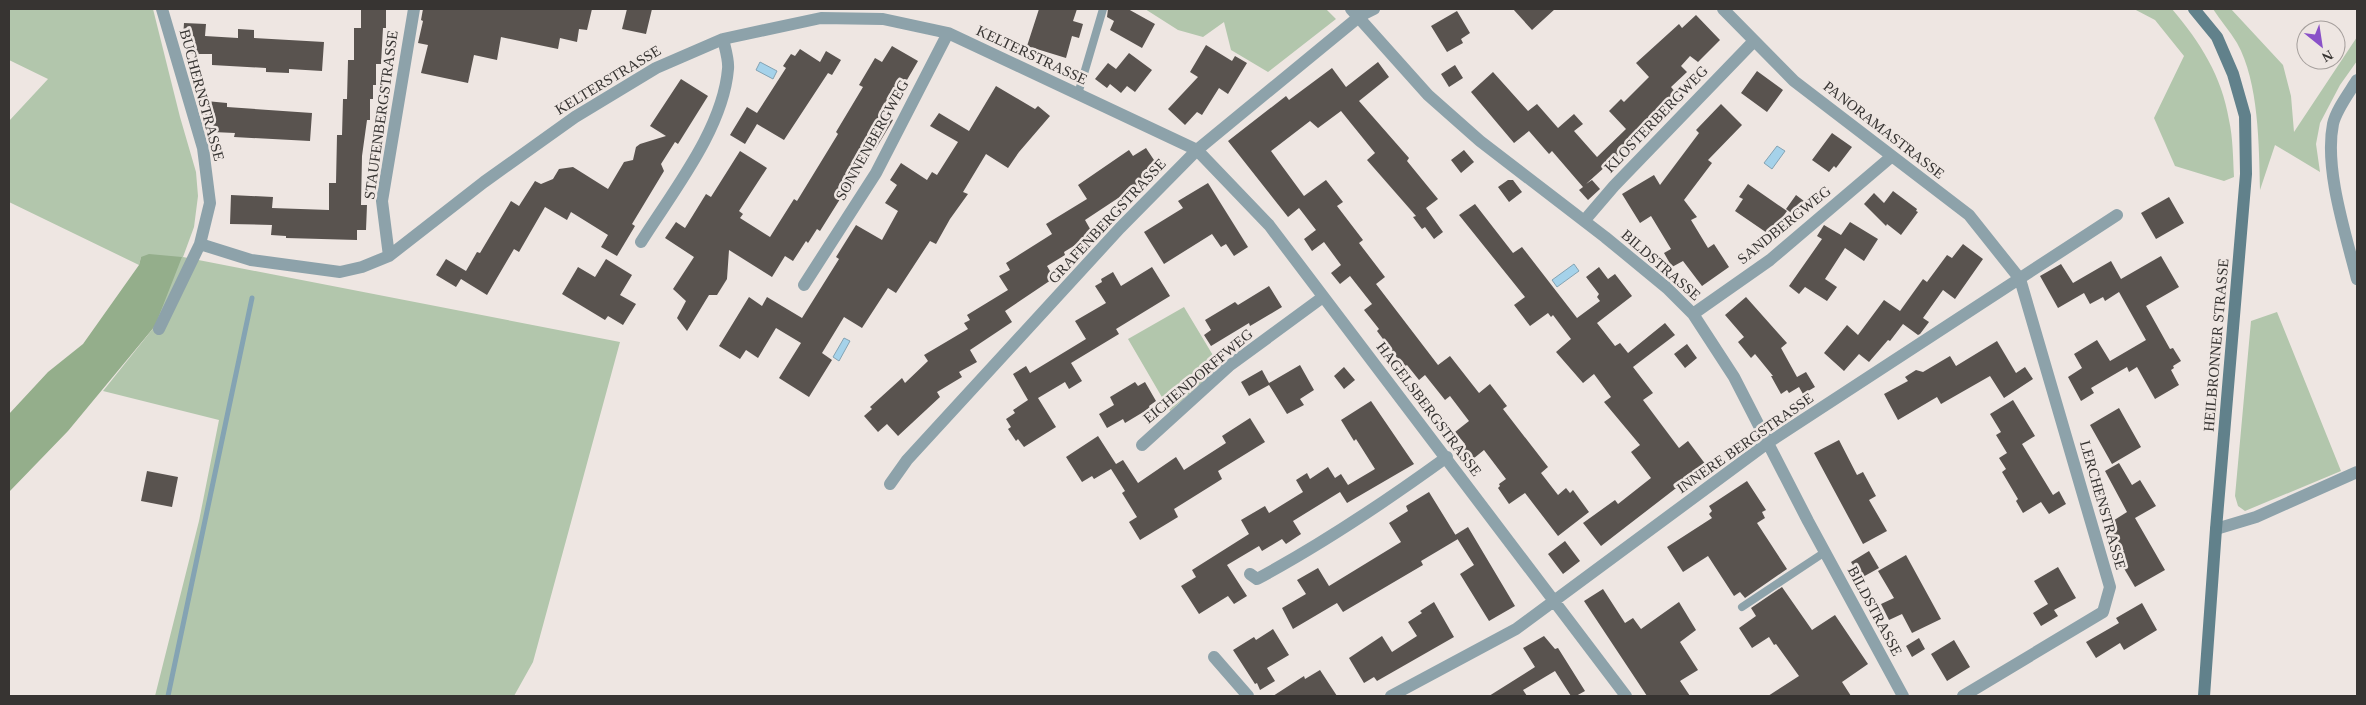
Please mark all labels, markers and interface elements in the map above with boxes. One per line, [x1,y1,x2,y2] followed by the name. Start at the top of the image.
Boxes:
[2296,20,2346,70] north arrow
[974,22,1090,88] street label: KELTERSTRASSE
[177,27,227,163] street label: BUCHERNSTRASSE
[361,29,401,201] street label: STAUFENBERGSTRASSE
[552,42,664,118] street label: KELTERSTRASSE
[2319,47,2335,65] text: N
[1601,62,1711,176] street label: KLOSTERBERGWEG
[832,77,912,203] street label: SONNENBERGWEG
[1820,78,1948,182] street label: PANORAMASTRASSE
[1045,155,1169,287] street label: GRAFENBERGSTRASSE
[1734,182,1834,267] street label: SANDBERGWEG
[1618,226,1704,304] street label: BILDSTRASSE
[2200,258,2232,432] street label: HEILBRONNER STRASSE
[1140,326,1256,426] street label: EICHENDORFFWEG
[1373,339,1485,479] street label: HAGELSBERGSTRASSE
[1674,390,1816,496] street label: INNERE BERGSTRASSE
[2077,439,2129,571] street label: LERCHENSTRASSE
[1845,563,1905,659] street label: BILDSTRASSE

